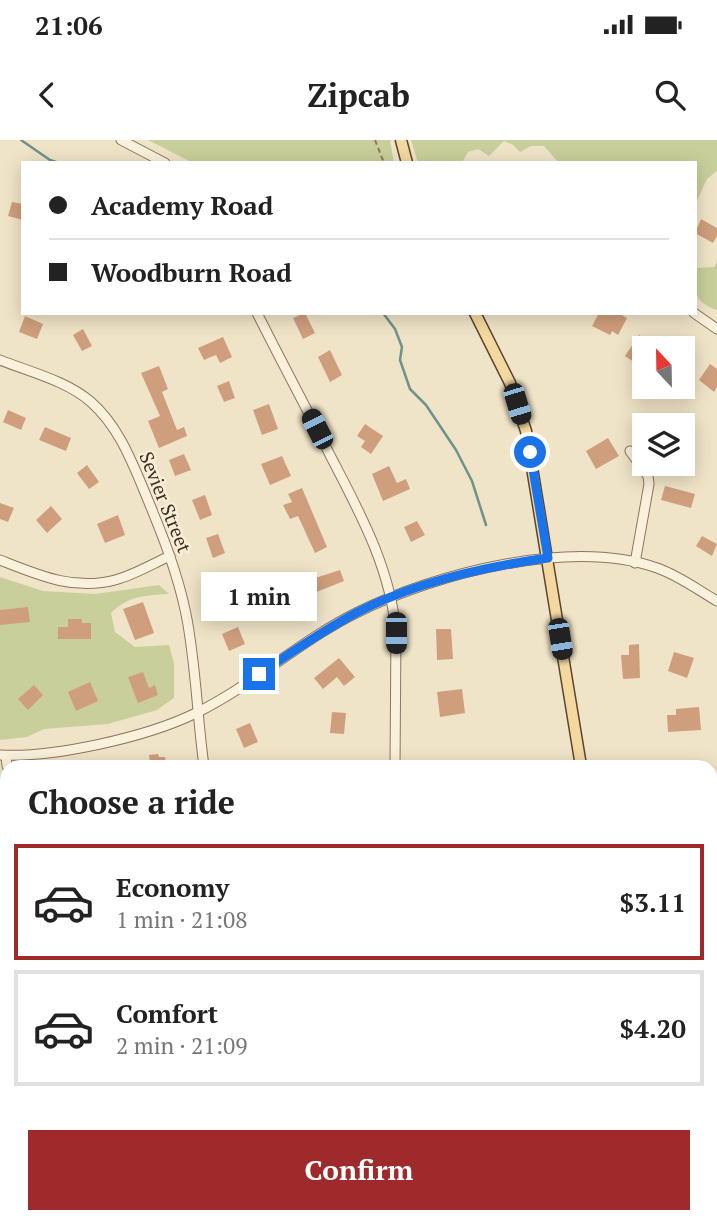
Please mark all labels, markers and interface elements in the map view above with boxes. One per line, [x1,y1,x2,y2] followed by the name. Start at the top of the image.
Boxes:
[35,8,103,42] text: 21:06
[307,74,410,116] text: Zipcab
[28,76,66,114] icon: back
[651,76,689,114] icon: search
[91,188,273,222] text: Academy Road
[91,255,292,289] text: Woodburn Road
[632,336,695,399] north arrow
[632,336,695,476] map controls
[501,381,534,427] car
[299,406,336,452] car
[632,413,695,476] button: layers
[514,436,546,468] route start
[134,448,198,556] street label: Sevier Street
[201,573,317,622] callout: 1 min
[228,581,290,612] text: 1 min
[386,612,407,654] car
[547,617,574,661] car
[243,658,275,690] route end
[28,781,235,823] text: Choose a ride
[116,870,229,904] text: Economy
[32,871,95,934] icon: car
[620,885,686,919] text: $3.11
[116,904,248,935] text: 1 min · 21:08
[116,996,218,1030] text: Comfort
[32,997,95,1060] icon: car
[620,1011,686,1045] text: $4.20
[116,1030,248,1061] text: 2 min · 21:09
[28,1130,690,1210] button: Confirm

